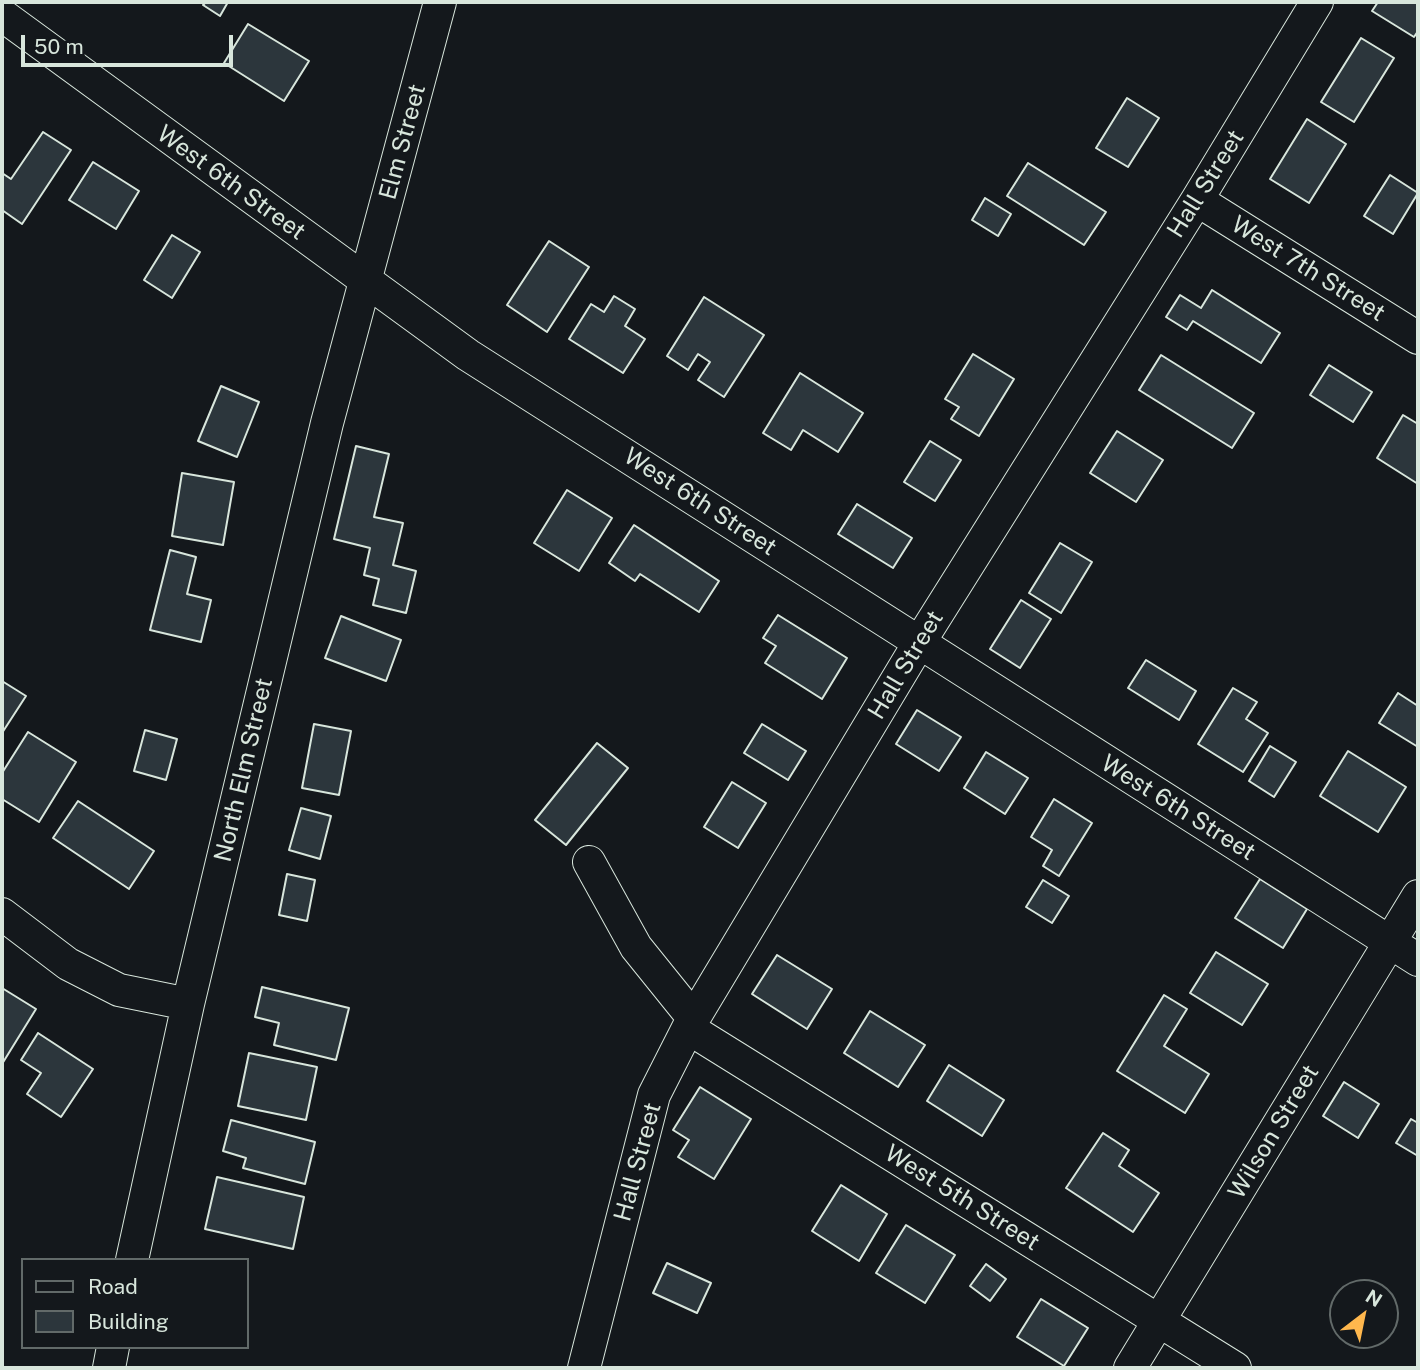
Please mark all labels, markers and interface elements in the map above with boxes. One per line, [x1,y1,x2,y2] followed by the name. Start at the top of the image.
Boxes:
[24,21,236,65] scale bar
[34,34,84,59] text: 50 m
[374,81,432,203] street label: Elm Street
[151,120,311,246] street label: West 6th Street
[1162,125,1250,243] street label: Hall Street
[1226,210,1390,328] street label: West 7th Street
[618,442,782,562] street label: West 6th Street
[862,605,950,725] street label: Hall Street
[209,675,279,865] street label: North Elm Street
[1096,749,1260,867] street label: West 6th Street
[1223,1060,1325,1204] street label: Wilson Street
[608,1099,668,1225] street label: Hall Street
[879,1139,1045,1257] street label: West 5th Street
[21,1258,248,1349] legend
[88,1274,138,1299] text: Road
[1329,1279,1399,1349] north arrow
[1362,1285,1386,1311] text: N
[88,1309,169,1334] text: Building

